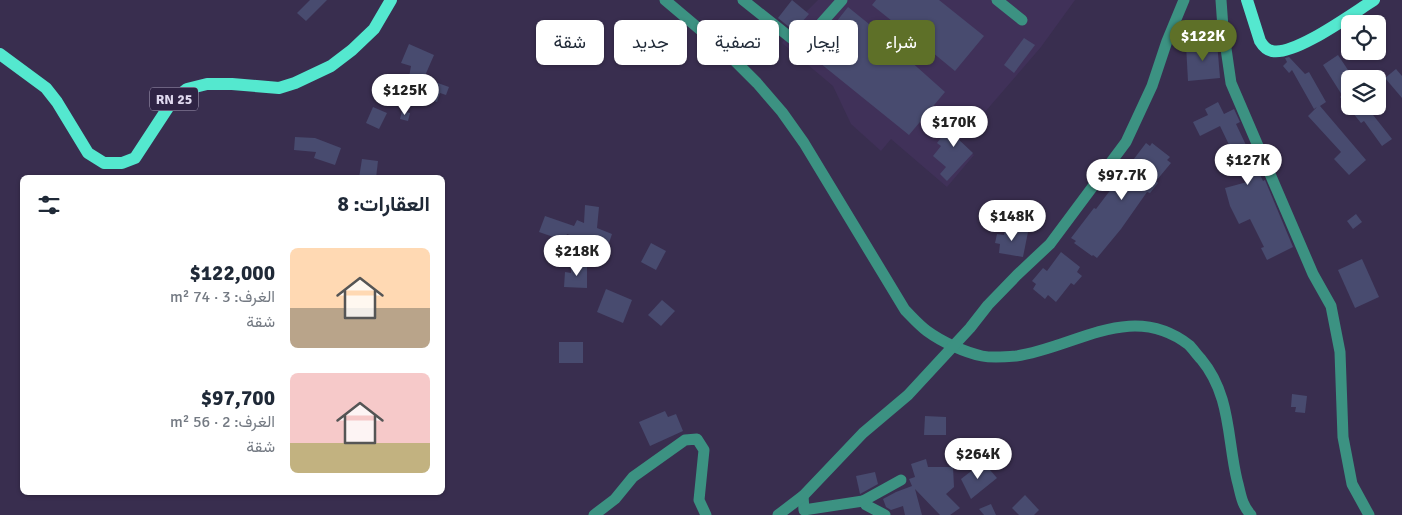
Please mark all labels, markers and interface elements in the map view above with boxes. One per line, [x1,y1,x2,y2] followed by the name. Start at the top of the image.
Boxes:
[1341,15,1386,115] map controls
[1341,15,1386,60] button: locate
[536,20,604,65] chip: شقة
[614,20,687,65] chip: جديد
[697,20,779,65] chip: تصفية
[789,20,858,65] chip: إيجار
[868,20,935,65] chip: شراء
[1168,20,1238,62] pin: $122K
[1181,26,1225,46] text: $122K
[1341,70,1386,115] button: layers
[370,74,440,116] pin: $125K
[383,80,427,100] text: $125K
[150,88,198,110] road number: RN 25
[919,106,989,148] pin: $170K
[932,112,976,132] text: $170K
[1213,144,1283,186] pin: $127K
[1226,150,1270,170] text: $127K
[1081,158,1163,201] pin: $97.7K
[1097,165,1147,185] text: $97.7K
[35,191,63,219] icon: filters
[337,191,430,217] text: العقارات: 8
[977,200,1047,242] pin: $148K
[990,206,1034,226] text: $148K
[542,234,612,277] pin: $218K
[555,241,599,261] text: $218K
[189,260,275,286] text: $122,000
[330,268,390,328] icon: home
[170,287,275,307] text: الغرف: 3 · 74 m²
[246,312,275,332] text: شقة
[201,385,275,411] text: $97,700
[330,393,390,453] icon: home
[170,412,275,432] text: الغرف: 2 · 56 m²
[246,437,275,457] text: شقة
[943,438,1013,480] pin: $264K
[956,444,1000,464] text: $264K

